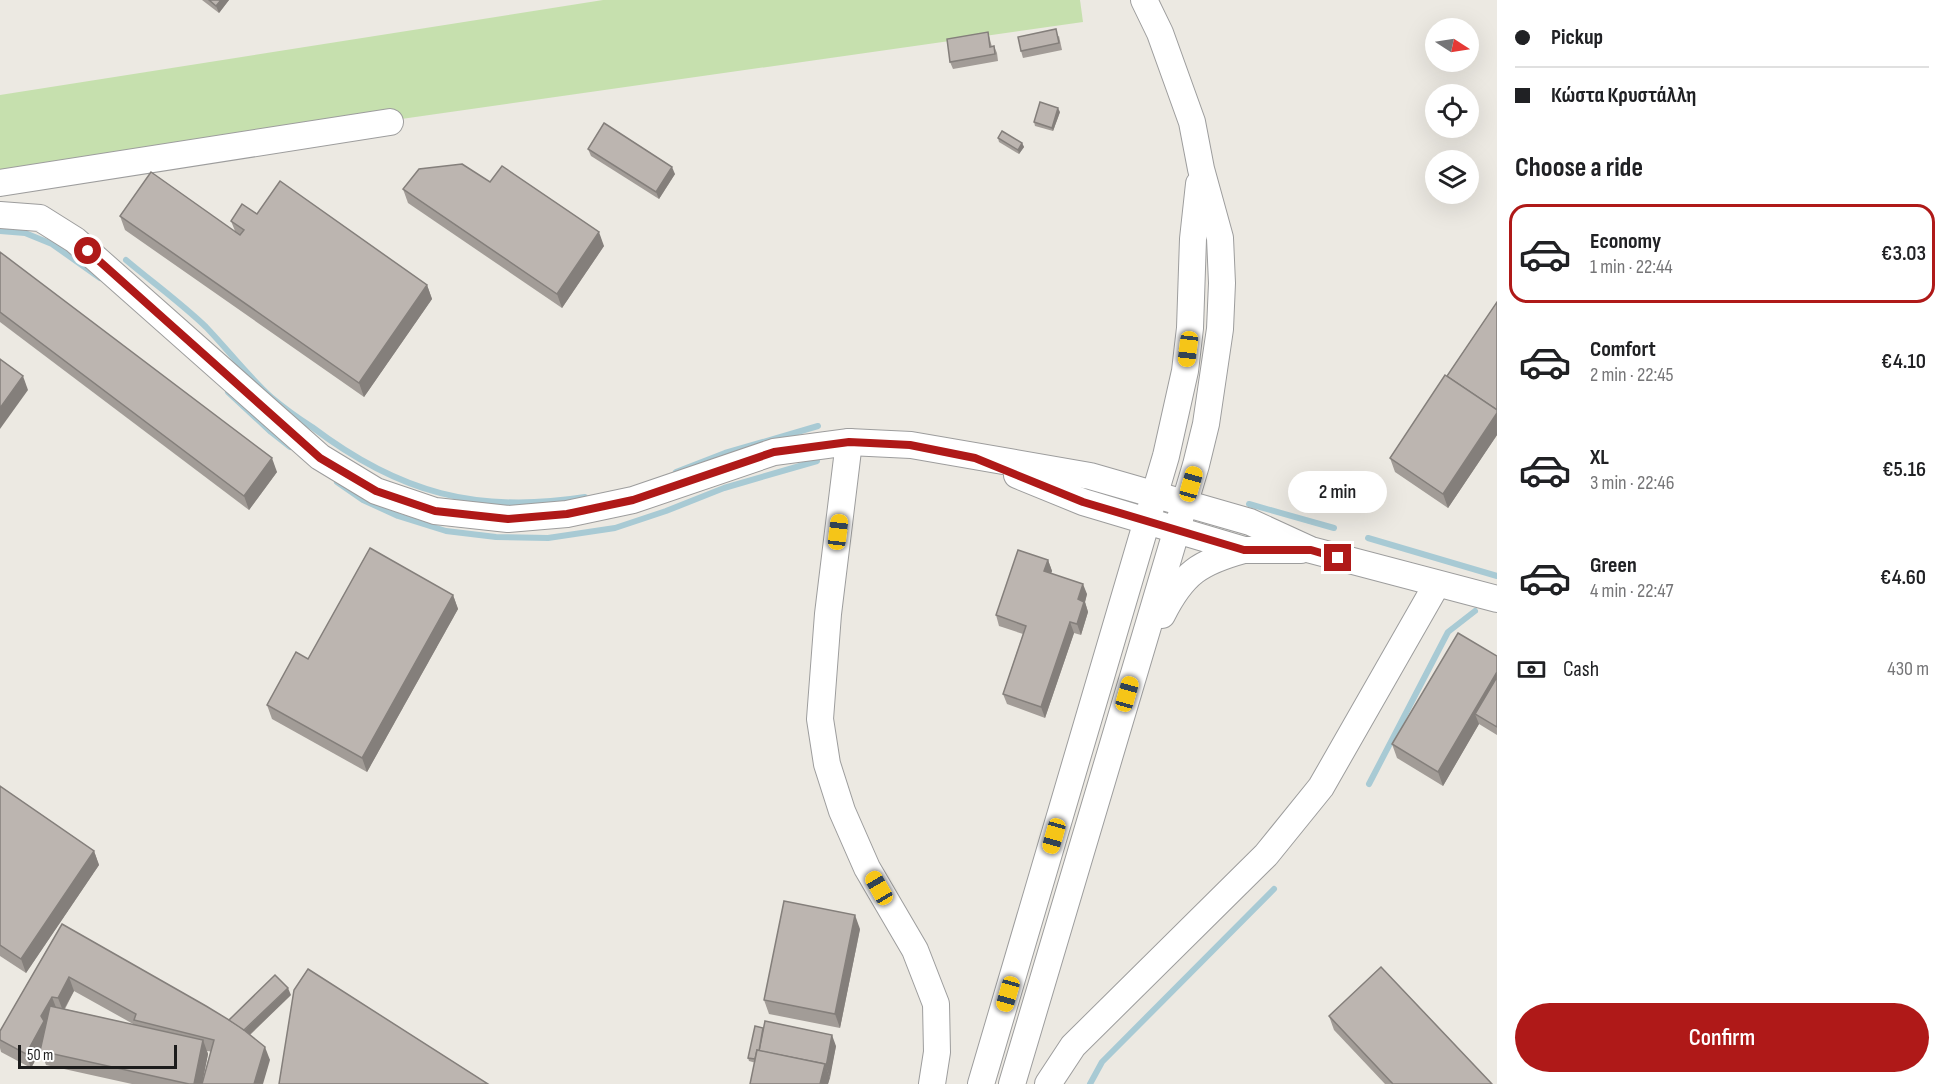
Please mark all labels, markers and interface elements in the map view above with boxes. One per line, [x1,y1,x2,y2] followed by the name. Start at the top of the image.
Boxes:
[1425,18,1479,72] north arrow
[1425,18,1479,204] map controls
[1551,24,1603,51] text: Pickup
[1551,82,1696,109] text: Κώστα Κρυστάλλη
[1425,84,1479,138] button: locate
[1425,150,1479,204] button: layers
[1515,152,1643,184] text: Choose a ride
[1518,227,1572,281] icon: car
[1590,228,1661,255] text: Economy
[74,237,101,264] route start
[1881,240,1926,267] text: €3.03
[1590,255,1673,279] text: 1 min · 22:44
[1177,330,1199,368] car
[1518,335,1572,389] icon: car
[1590,336,1656,363] text: Comfort
[1881,348,1926,375] text: €4.10
[1590,363,1674,387] text: 2 min · 22:45
[1518,443,1572,497] icon: car
[1590,444,1609,471] text: XL
[1882,456,1926,483] text: €5.16
[1177,464,1205,504] car
[1288,471,1388,513] callout: 2 min
[1590,471,1674,495] text: 3 min · 22:46
[1319,480,1356,504] text: 2 min
[827,513,849,551] car
[1324,544,1351,571] route end
[1518,551,1572,605] icon: car
[1590,552,1637,579] text: Green
[1880,564,1926,591] text: €4.60
[1590,579,1674,603] text: 4 min · 22:47
[1515,653,1548,686] icon: cash
[1563,656,1599,683] text: Cash
[1887,657,1929,681] text: 430 m
[1113,674,1141,714] car
[1040,816,1068,856] car
[862,868,896,908] car
[994,974,1022,1014] car
[1515,1003,1929,1072] button: Confirm
[18,1042,177,1070] scale bar
[27,1046,53,1065] text: 50 m

